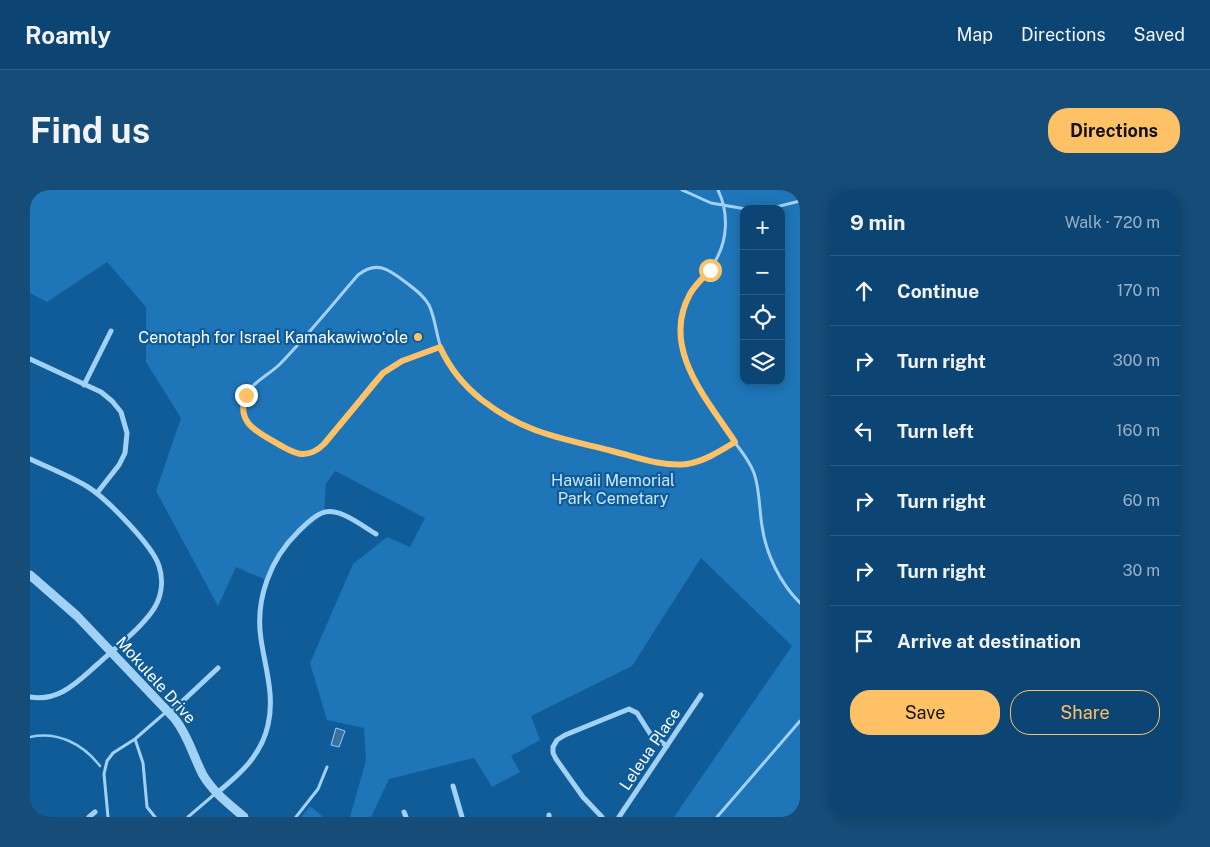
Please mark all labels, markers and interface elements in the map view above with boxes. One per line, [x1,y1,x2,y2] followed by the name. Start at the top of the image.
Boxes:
[25,21,111,49] text: Roamly
[956,24,993,45] text: Map
[1021,24,1106,45] text: Directions
[1134,24,1185,45] text: Saved
[1048,108,1180,153] button: Directions
[30,110,150,151] text: Find us
[740,205,785,385] map controls
[740,205,785,250] button: +
[850,210,906,235] text: 9 min
[1065,213,1160,232] text: Walk · 720 m
[740,250,785,295] button: −
[699,259,722,282] route start
[850,277,878,305] icon: ahead
[897,280,979,302] text: Continue
[1117,281,1160,300] text: 170 m
[740,295,785,340] button: locate
[138,328,408,347] place label: Cenotaph for Israel Kamakawiwoʻole
[412,331,424,343] marker: Cenotaph for Israel Kamakawiwoʻole
[740,340,785,385] button: layers
[850,347,878,375] icon: right
[897,350,986,372] text: Turn right
[1113,351,1160,370] text: 300 m
[235,384,258,407] route end
[850,417,878,445] icon: left
[897,420,974,442] text: Turn left
[1116,421,1160,440] text: 160 m
[551,471,675,508] park label: Hawaii Memorial Park Cemetary
[850,487,878,515] icon: right
[897,490,986,512] text: Turn right
[1123,491,1160,510] text: 60 m
[850,557,878,585] icon: right
[897,560,986,582] text: Turn right
[1123,561,1160,580] text: 30 m
[850,627,878,655] icon: arrive
[897,630,1081,652] text: Arrive at destination
[112,633,200,727] street label: Mokulele Drive
[850,690,1000,735] button: Save
[1010,690,1160,735] button: Share
[616,704,684,794] street label: Leleua Place

